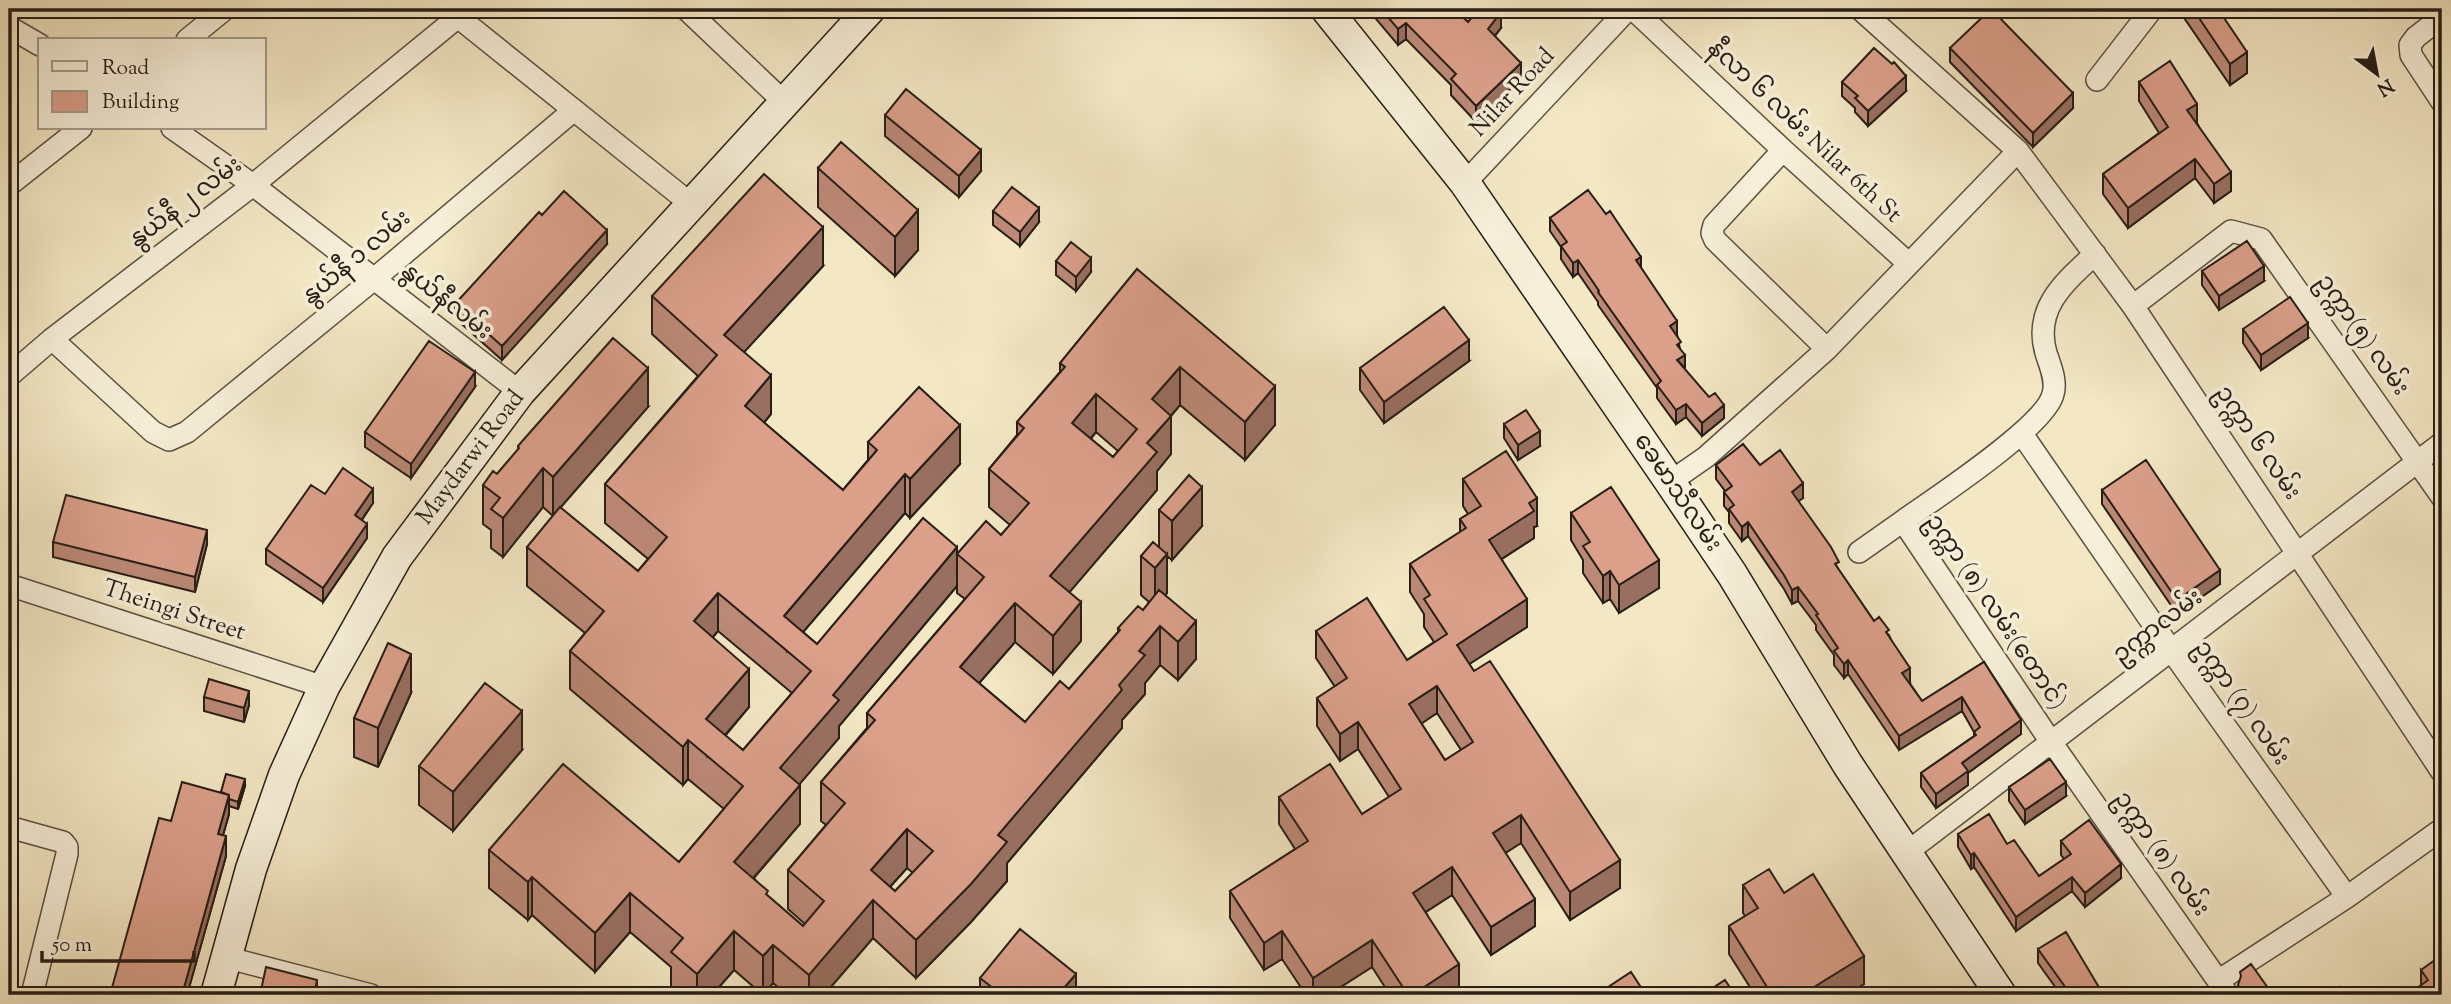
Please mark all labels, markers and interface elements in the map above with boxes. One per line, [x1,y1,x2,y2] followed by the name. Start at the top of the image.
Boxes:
[1699,32,1909,231] street label: နီလာ ၆ လမ်း Nilar 6th St
[38,38,266,130] legend
[2342,38,2412,108] north arrow
[1463,40,1564,145] street label: Nilar Road
[102,54,149,84] text: Road
[2371,71,2398,102] text: N
[102,88,179,118] text: Building
[122,148,250,257] street label: နွယ်နီ ၂ လမ်း
[295,202,419,314] street label: နွယ်နီ ၁ လမ်း
[393,255,499,348] street label: နွယ်နီလမ်း
[2307,266,2418,403] street label: ဥက္ကာ(၅) လမ်း
[2206,378,2309,508] street label: ဥက္ကာ ၆ လမ်း
[409,383,533,533] street label: Maydarwi Road
[1625,426,1730,559] street label: ခေမာသီလမ်း
[1916,506,2074,717] street label: ဥက္ကာ (၈) လမ်း(တောင်)
[98,572,250,650] street label: Theingi Street
[2105,581,2210,672] street label: ဥက္ကာလမ်း
[2185,633,2298,773] street label: ဥက္ကာ (၇) လမ်း
[2105,784,2218,924] street label: ဥက္ကာ (၈) လမ်း
[42,920,194,964] scale bar
[51,931,92,961] text: 50 m

